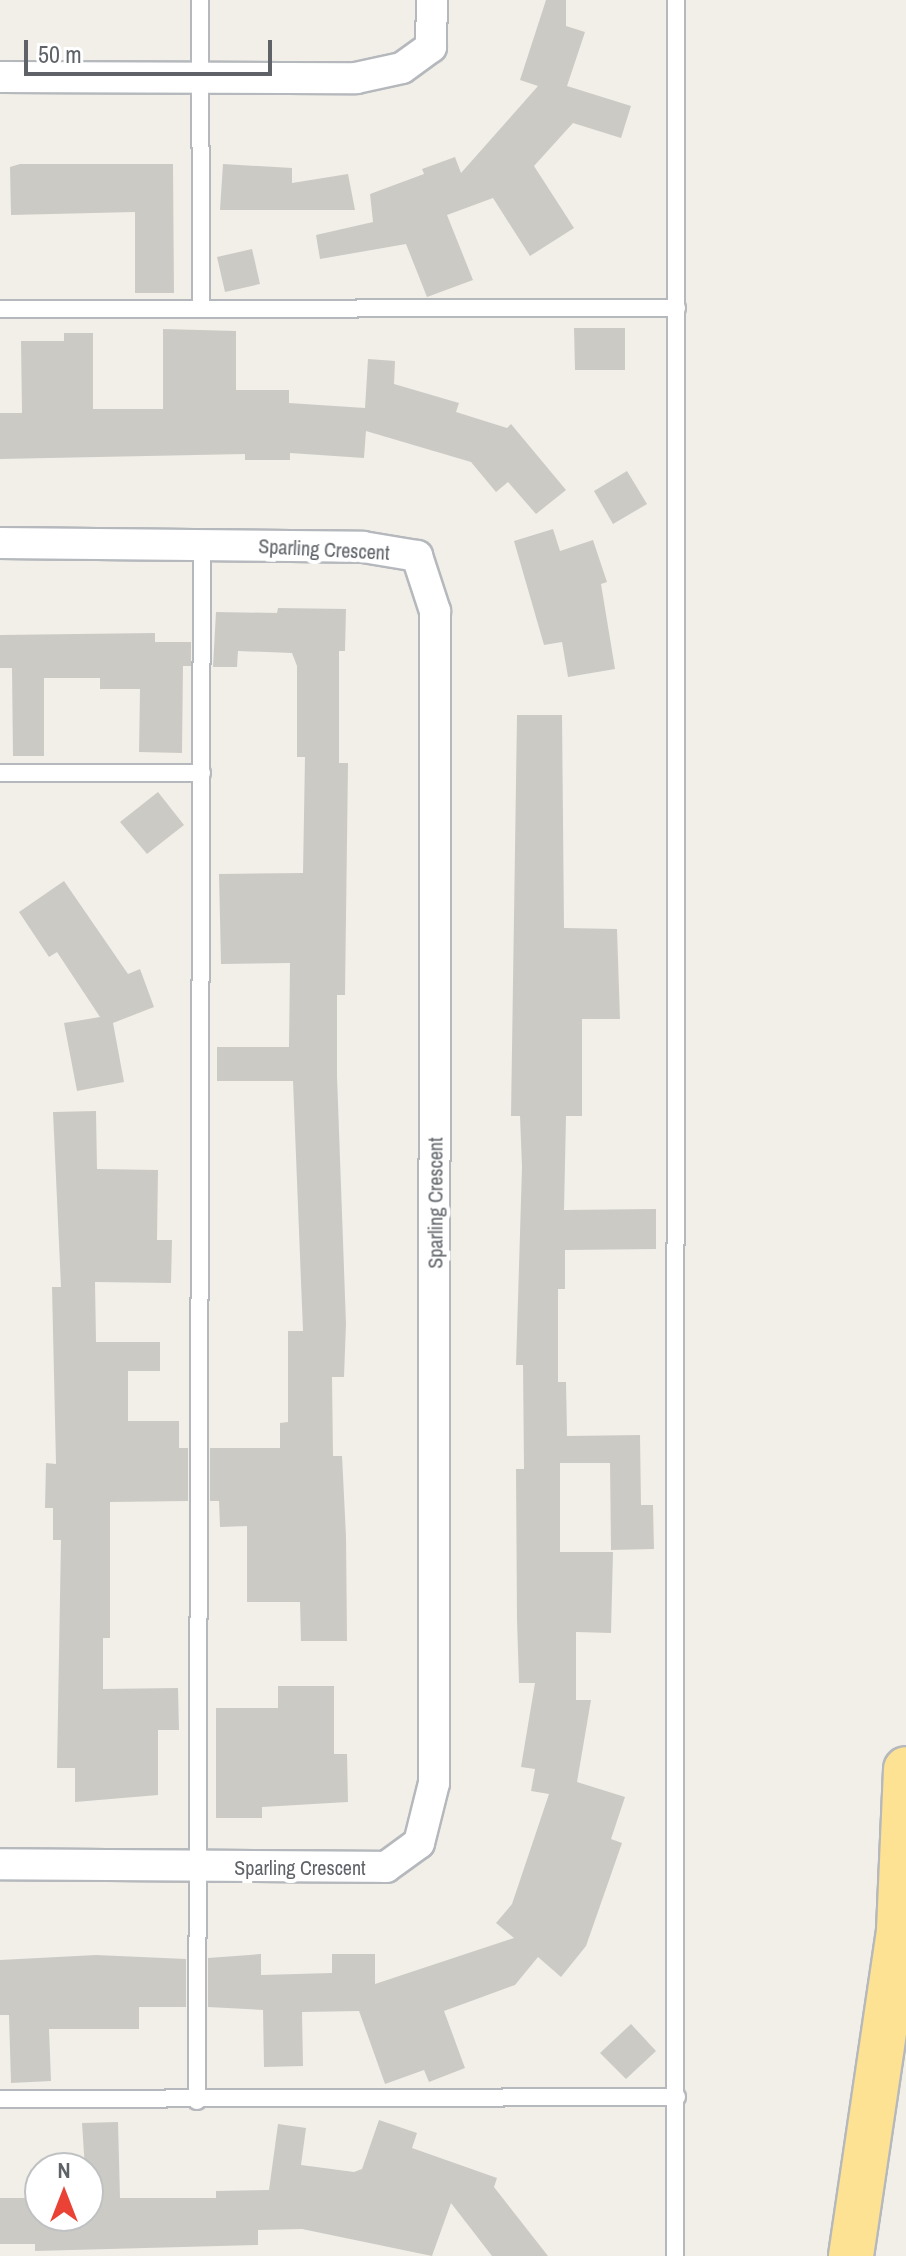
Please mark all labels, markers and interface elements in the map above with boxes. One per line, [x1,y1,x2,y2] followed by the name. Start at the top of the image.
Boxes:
[28,24,276,74] scale bar
[38,38,82,70] text: 50 m
[258,534,390,564] street label: Sparling Crescent
[423,1137,447,1269] street label: Sparling Crescent
[234,1855,366,1879] street label: Sparling Crescent
[24,2152,104,2232] north arrow
[57,2155,71,2185] text: N

